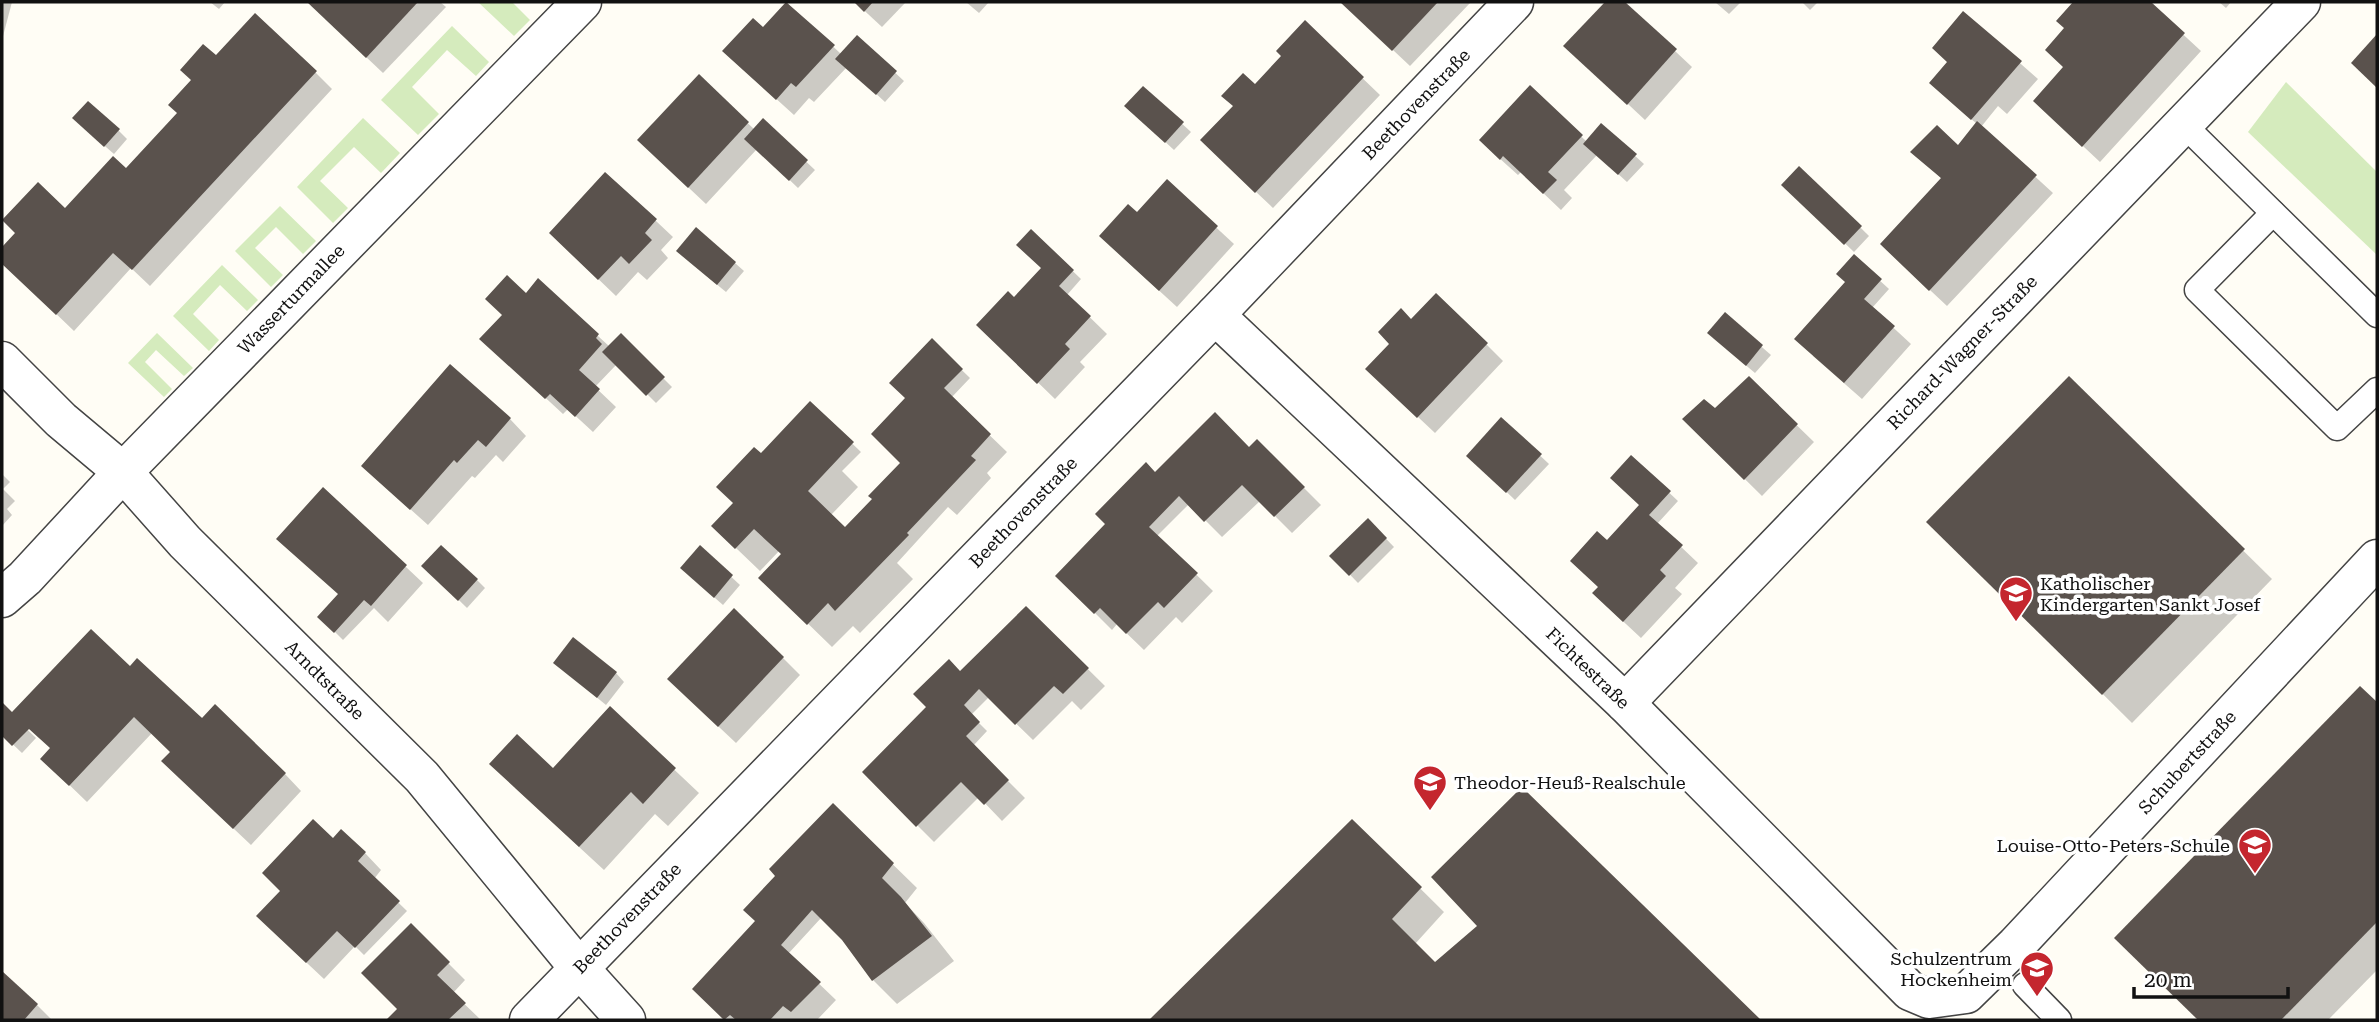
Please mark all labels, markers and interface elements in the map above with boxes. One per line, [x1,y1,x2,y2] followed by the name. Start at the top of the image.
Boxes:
[1358,44,1474,164] street label: Beethovenstraße
[233,240,349,358] street label: Wasserturmallee
[1883,270,2041,433] street label: Richard-Wagner-Straße
[965,452,1081,572] street label: Beethovenstraße
[2040,573,2261,615] place label: Katholischer Kindergarten Sankt Josef
[1997,574,2035,623] school or university icon: Katholischer Kindergarten Sankt Josef
[1542,623,1634,713] street label: Fichtestraße
[281,636,369,724] street label: Arndtstraße
[2134,706,2240,818] street label: Schubertstraße
[1411,763,1449,812] school or university icon: Theodor-Heuß-Realschule
[1454,772,1686,793] place label: Theodor-Heuß-Realschule
[2236,826,2274,875] school or university icon: Louise-Otto-Peters-Schule
[1997,835,2230,856] place label: Louise-Otto-Peters-Schule
[569,858,685,978] street label: Beethovenstraße
[1891,948,2012,990] place label: Schulzentrum Hockenheim
[2018,949,2056,998] school or university icon: Schulzentrum Hockenheim
[2134,956,2288,1000] scale bar
[2144,968,2192,992] text: 20 m

